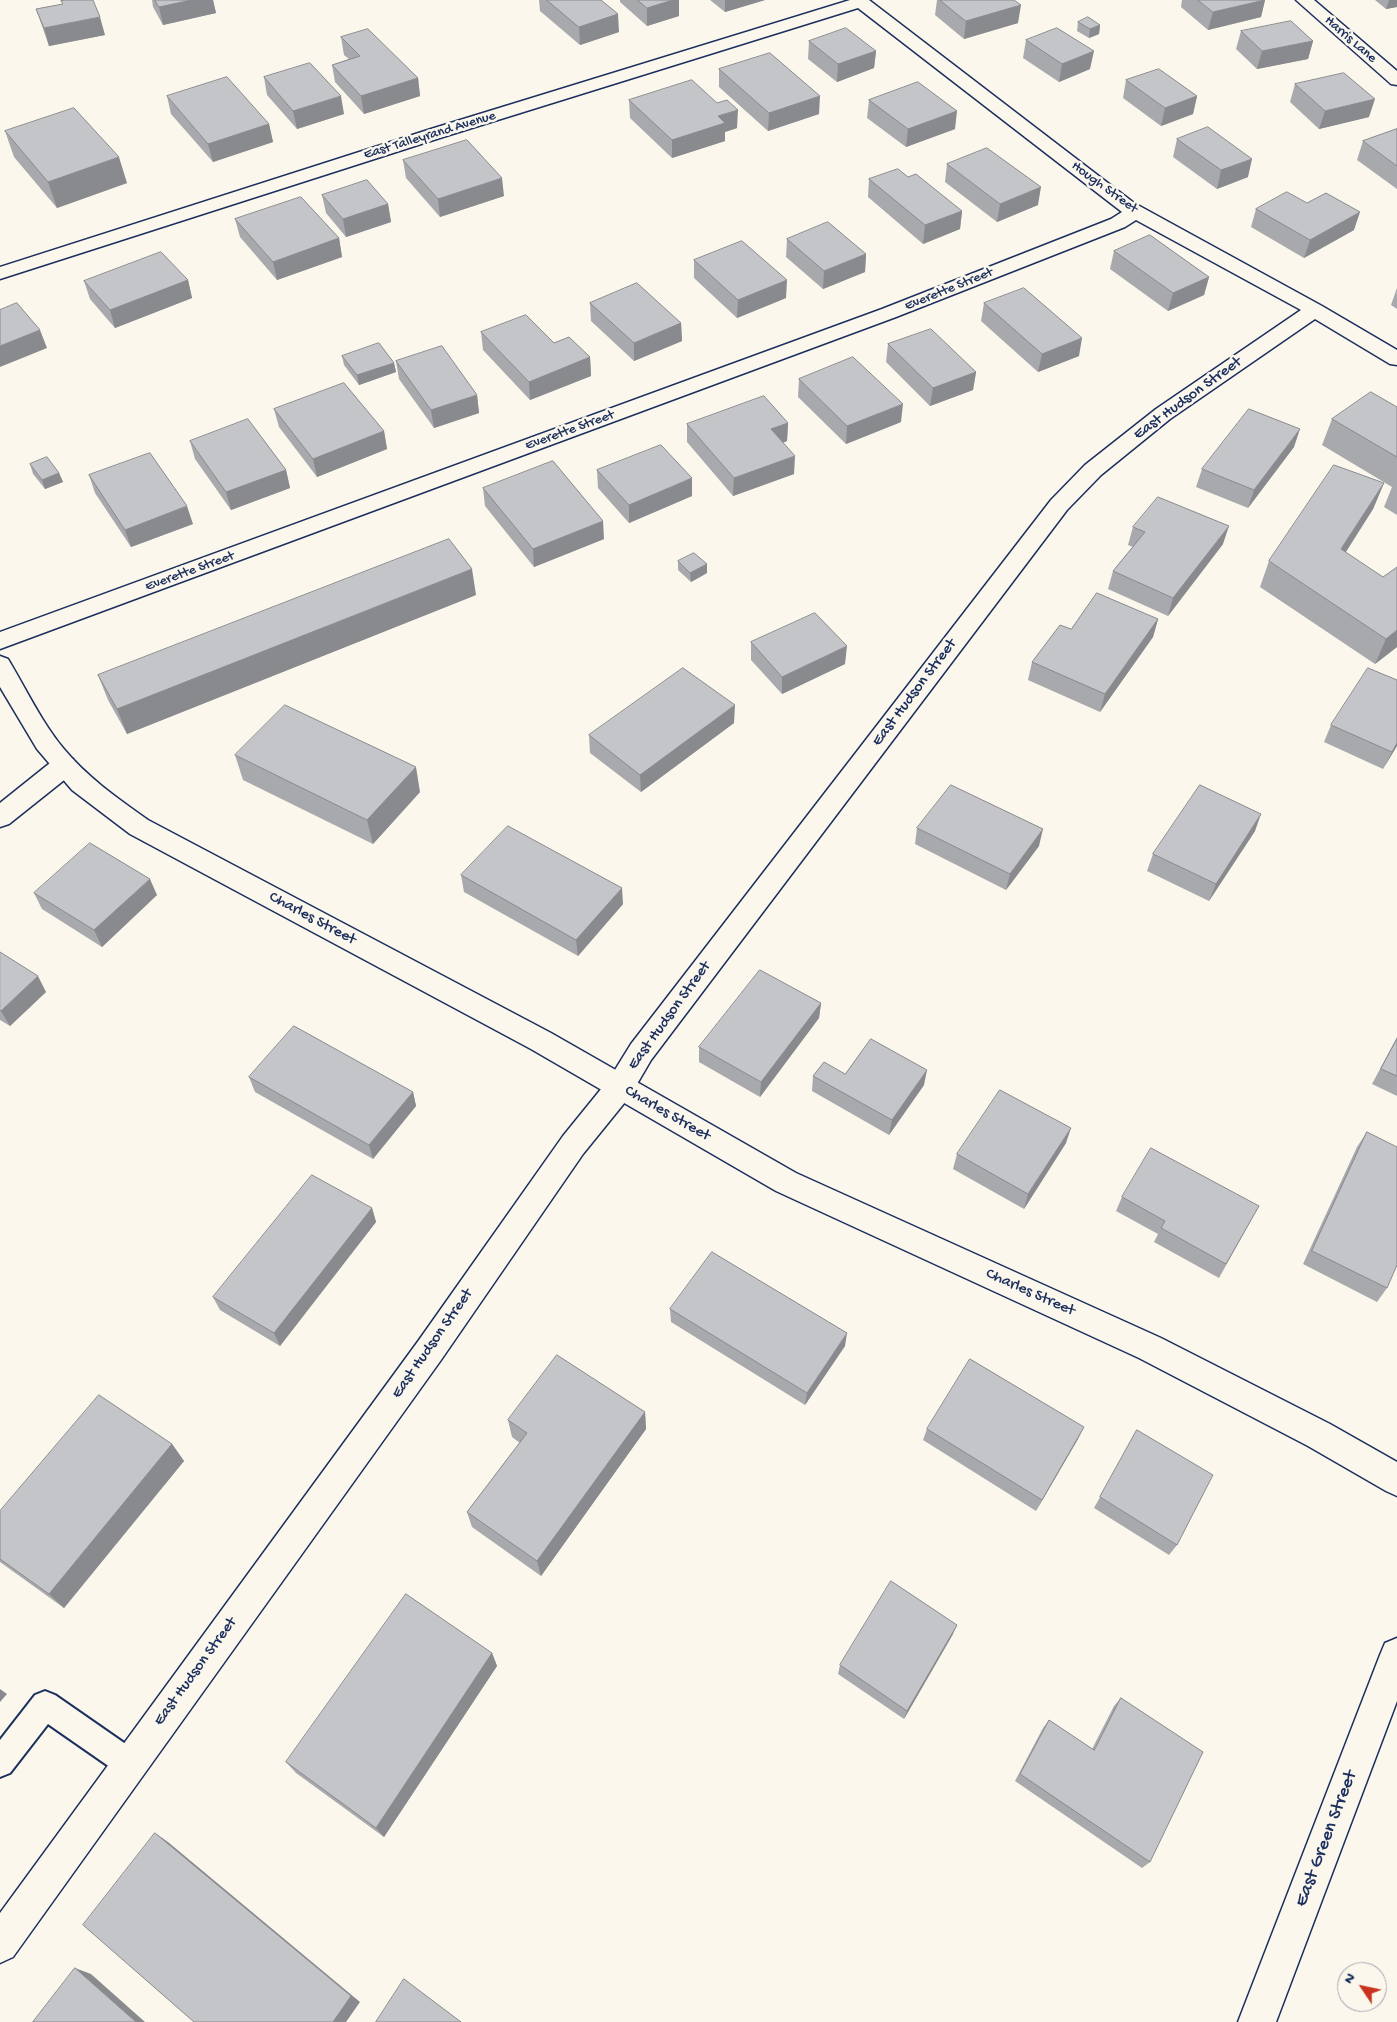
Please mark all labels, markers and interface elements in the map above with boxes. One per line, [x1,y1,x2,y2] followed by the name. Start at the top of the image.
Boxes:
[1320,13,1380,67] street label: Harris Lane
[362,108,498,164] street label: East Talleyrand Avenue
[1068,158,1140,218] street label: Hough Street
[902,265,996,315] street label: Everette Street
[1130,353,1246,445] street label: East Hudson Street
[523,407,617,455] street label: Everette Street
[143,548,237,596] street label: Everette Street
[868,636,962,750] street label: East Hudson Street
[265,888,359,950] street label: Charles Street
[624,958,716,1074] street label: East Hudson Street
[621,1082,713,1146] street label: Charles Street
[982,1265,1078,1321] street label: Charles Street
[388,1286,478,1402] street label: East Hudson Street
[150,1614,242,1730] street label: East Hudson Street
[1291,1768,1363,1910] street label: East Green Street
[1337,1962,1387,2012] north arrow
[1340,1970,1360,1987] text: N

